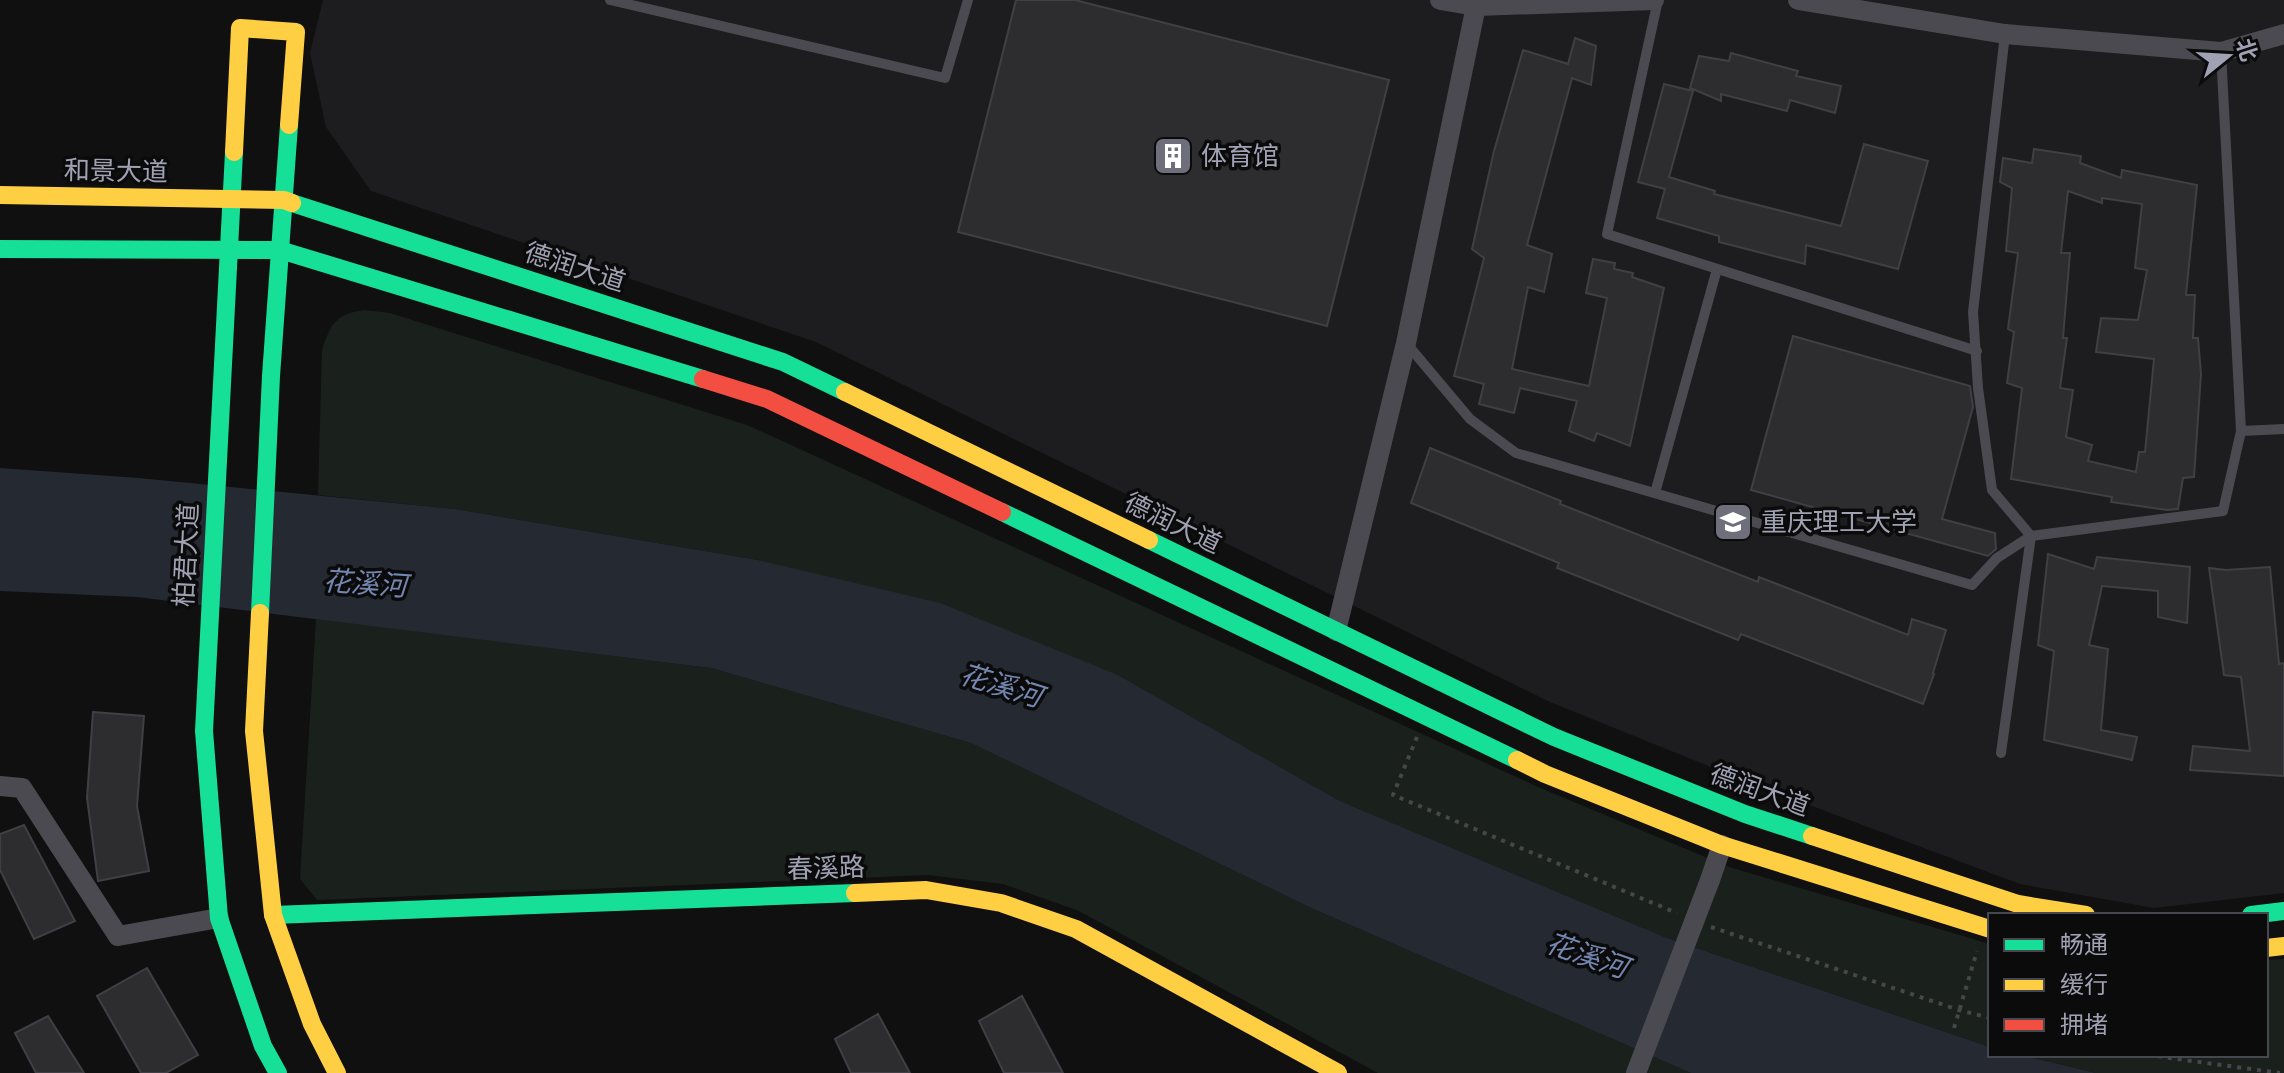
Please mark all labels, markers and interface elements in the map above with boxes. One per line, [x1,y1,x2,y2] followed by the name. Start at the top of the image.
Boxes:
[2188,16,2268,96] north arrow
[2230,35,2264,65] text: 北
[1152,135,1194,177] building icon: 体育馆
[1201,139,1279,173] place label: 体育馆
[64,153,168,189] street label: 和景大道
[520,235,630,299] street label: 德润大道
[1119,485,1227,561] street label: 德润大道
[1712,501,1754,543] school or university icon: 重庆理工大学
[166,502,206,608] street label: 柏君大道
[1761,505,1917,539] place label: 重庆理工大学
[322,562,413,604] water label: 花溪河
[956,656,1051,716] water label: 花溪河
[1705,756,1815,824] street label: 德润大道
[786,850,866,886] street label: 春溪路
[1988,913,2268,1057] legend
[1541,924,1637,987] water label: 花溪河
[2060,929,2108,960] text: 畅通
[2060,969,2108,1000] text: 缓行
[2060,1009,2108,1040] text: 拥堵

